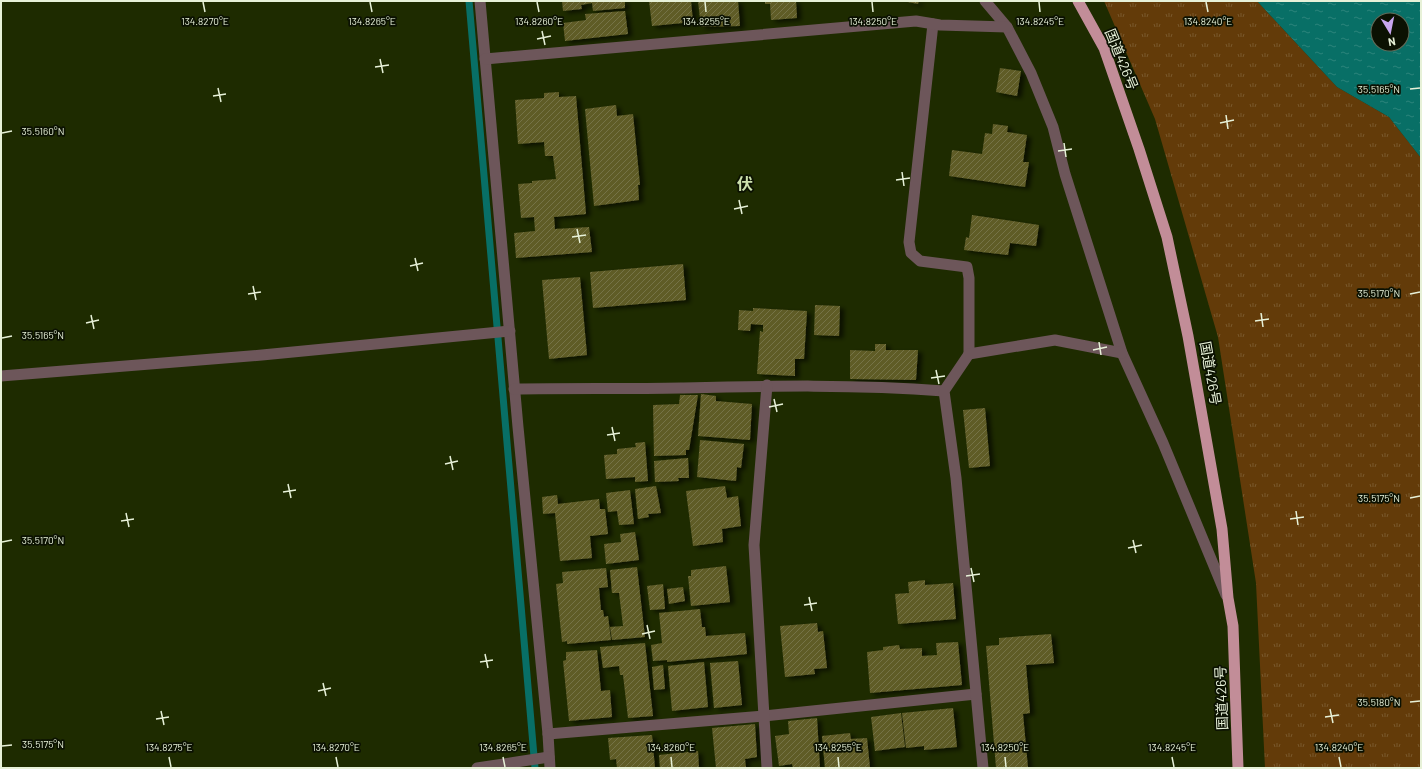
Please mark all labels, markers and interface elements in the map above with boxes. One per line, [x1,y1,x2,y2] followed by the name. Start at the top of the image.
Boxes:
[1370,12,1410,52] north arrow
[181,15,229,27] text: 134.8270°E
[348,15,396,27] text: 134.8265°E
[515,15,563,27] text: 134.8260°E
[682,15,730,27] text: 134.8255°E
[849,15,897,27] text: 134.8250°E
[1016,15,1064,27] text: 134.8245°E
[1184,15,1232,27] text: 134.8240°E
[1102,26,1142,92] street label: 国道426号
[1387,35,1397,49] text: N
[1358,83,1400,95] text: 35.5165°N
[22,125,64,137] text: 35.5160°N
[737,174,753,193] district label: 伏
[1358,287,1400,299] text: 35.5170°N
[22,329,64,341] text: 35.5165°N
[1197,340,1225,406] street label: 国道426号
[1358,492,1400,504] text: 35.5175°N
[22,534,64,546] text: 35.5170°N
[1211,666,1231,730] street label: 国道426号
[1358,696,1400,708] text: 35.5180°N
[22,738,64,750] text: 35.5175°N
[145,741,193,753] text: 134.8275°E
[312,741,360,753] text: 134.8270°E
[479,741,527,753] text: 134.8265°E
[647,741,695,753] text: 134.8260°E
[814,741,862,753] text: 134.8255°E
[981,741,1029,753] text: 134.8250°E
[1148,741,1196,753] text: 134.8245°E
[1315,741,1363,753] text: 134.8240°E

